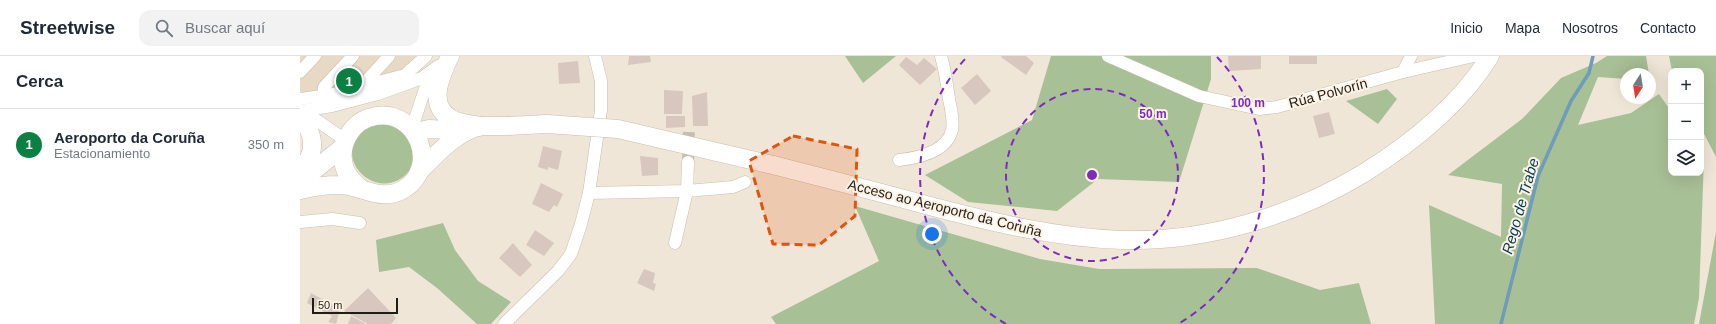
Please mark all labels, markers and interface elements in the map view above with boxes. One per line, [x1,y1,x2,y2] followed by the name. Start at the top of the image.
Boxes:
[139,10,419,46] search box
[20,17,115,38] text: Streetwise
[153,17,175,39] icon: search
[185,19,265,36] text: Buscar aquí
[1450,20,1483,36] text: Inicio
[1505,20,1540,36] text: Mapa
[1562,20,1618,36] text: Nosotros
[1640,20,1696,36] text: Contacto
[336,66,362,96] pin: 1
[1620,68,1656,104] north arrow
[1668,68,1704,176] map controls
[1668,68,1704,104] button: +
[16,72,63,91] text: Cerca
[1287,75,1369,111] street label: Rúa Polvorín
[1231,96,1265,110] text: 100 m
[1668,104,1704,140] button: −
[1139,107,1167,121] text: 50 m
[54,129,205,146] text: Aeroporto da Coruña
[25,137,33,152] text: 1
[248,137,284,152] text: 350 m
[1668,140,1704,176] button: layers
[54,146,150,161] text: Estacionamiento
[1498,156,1542,256] water label: Rego de Trabe
[1085,168,1099,182] centre of rings
[846,176,1044,240] street label: Acceso ao Aeroporto da Coruña
[922,224,942,244] your location
[312,296,398,315] scale bar
[318,299,342,311] text: 50 m

